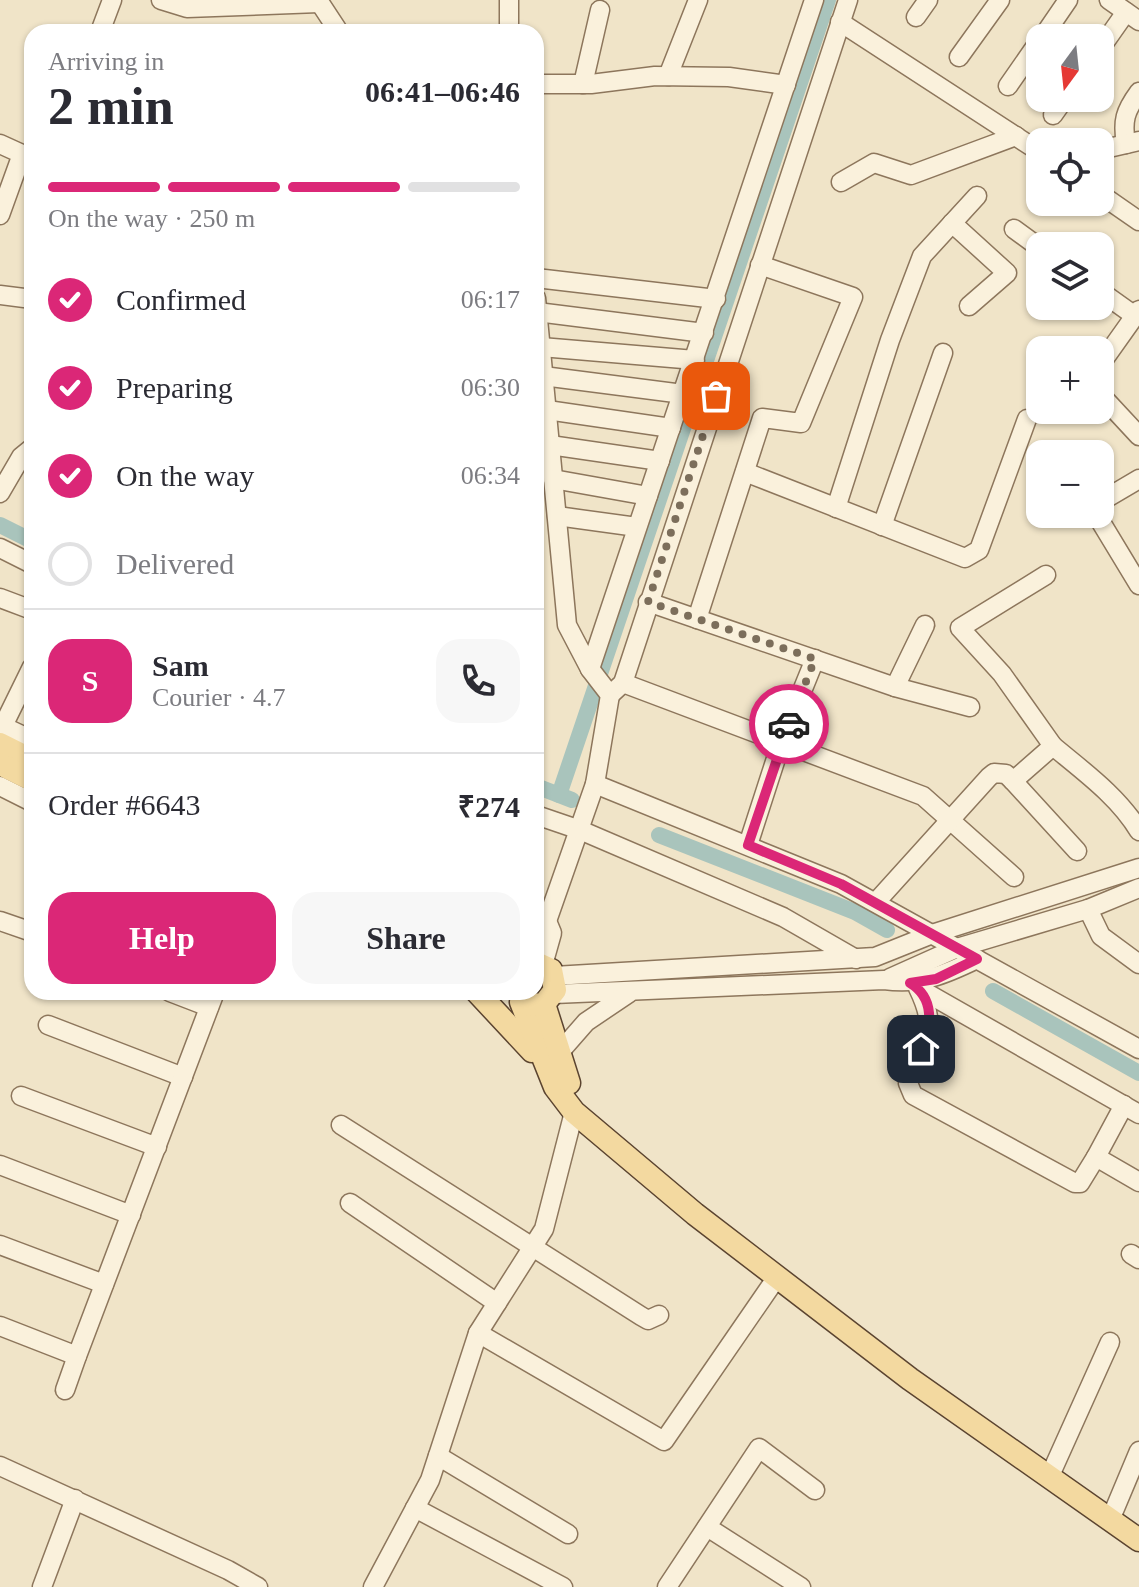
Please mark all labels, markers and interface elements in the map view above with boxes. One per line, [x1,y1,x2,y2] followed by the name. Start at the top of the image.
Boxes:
[1026,24,1114,112] north arrow
[1026,24,1114,528] map controls
[48,47,164,76] text: Arriving in
[365,75,520,108] text: 06:41–06:46
[48,78,174,135] text: 2 min
[1026,128,1114,216] button: locate
[48,204,255,233] text: On the way · 250 m
[1026,232,1114,320] button: layers
[48,278,92,322] icon: check
[116,283,246,316] text: Confirmed
[461,285,520,314] text: 06:17
[1026,336,1114,424] button: +
[682,362,750,430] pin
[48,366,92,410] icon: check
[116,371,233,404] text: Preparing
[461,373,520,402] text: 06:30
[694,374,738,418] icon: bag
[1026,440,1114,528] button: −
[48,454,92,498] icon: check
[116,459,254,492] text: On the way
[461,461,520,490] text: 06:34
[116,547,234,580] text: Delivered
[436,639,520,723] button: phone
[152,649,209,682] text: Sam
[82,664,98,697] text: S
[152,683,286,712] text: Courier · 4.7
[749,684,829,764] courier
[767,702,811,746] icon: car
[48,788,200,821] text: Order #6643
[458,790,520,823] text: ₹274
[48,892,276,984] button: Help
[292,892,520,984] button: Share
[887,1015,955,1083] pin
[899,1027,943,1071] icon: home

